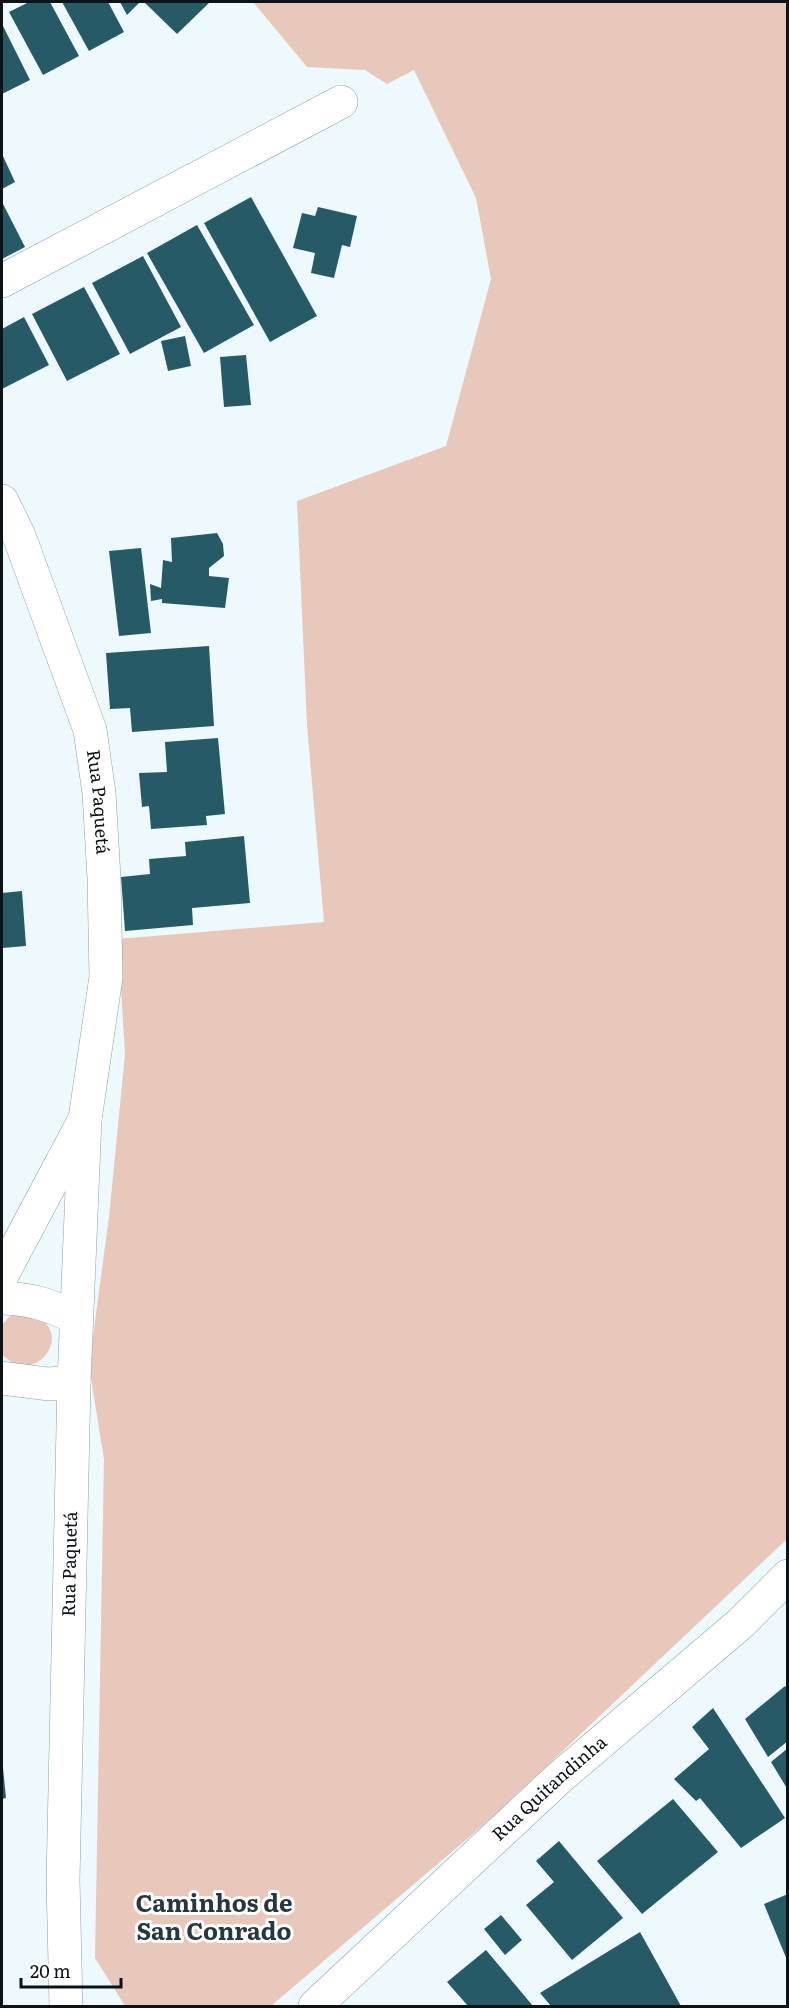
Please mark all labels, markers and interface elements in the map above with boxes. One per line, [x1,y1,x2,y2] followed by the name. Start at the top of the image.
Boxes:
[81,748,118,855] street label: Rua Paquetá
[54,1511,83,1617] street label: Rua Paquetá
[485,1728,612,1846] street label: Rua Quitandinha
[135,1884,293,1947] district label: Caminhos de San Conrado
[21,1951,122,1989] scale bar
[30,1957,71,1984] text: 20 m

